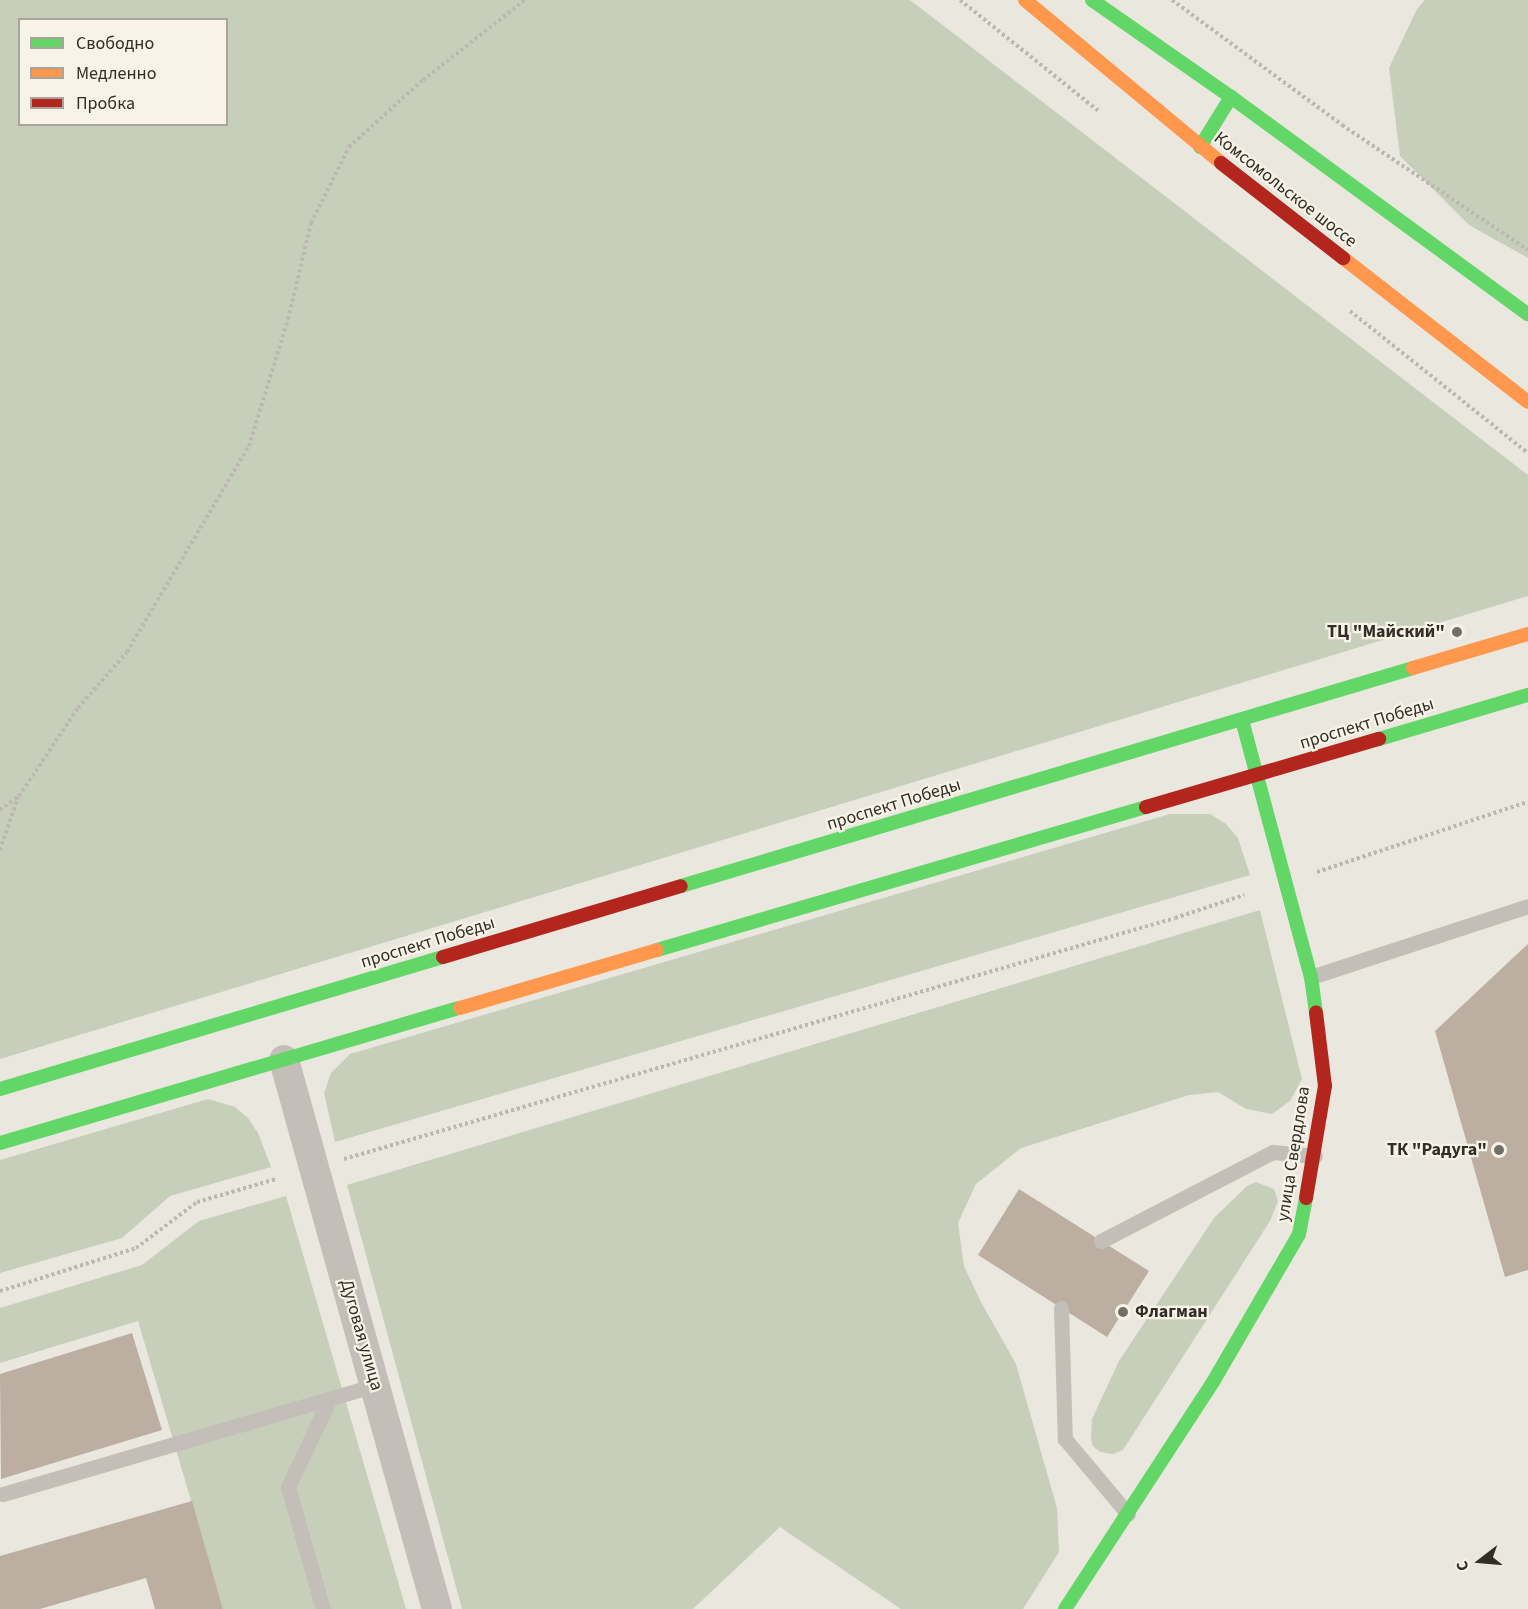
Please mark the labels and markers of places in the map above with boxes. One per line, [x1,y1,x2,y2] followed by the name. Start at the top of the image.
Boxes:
[1327,621,1445,643] place label: ТЦ "Майский"
[1450,625,1464,639] marker: ТЦ "Майский"
[1387,1139,1487,1161] place label: ТК "Радуга"
[1492,1143,1506,1157] marker: ТК "Радуга"
[1135,1301,1208,1323] place label: Флагман
[1116,1305,1130,1319] marker: Флагман

